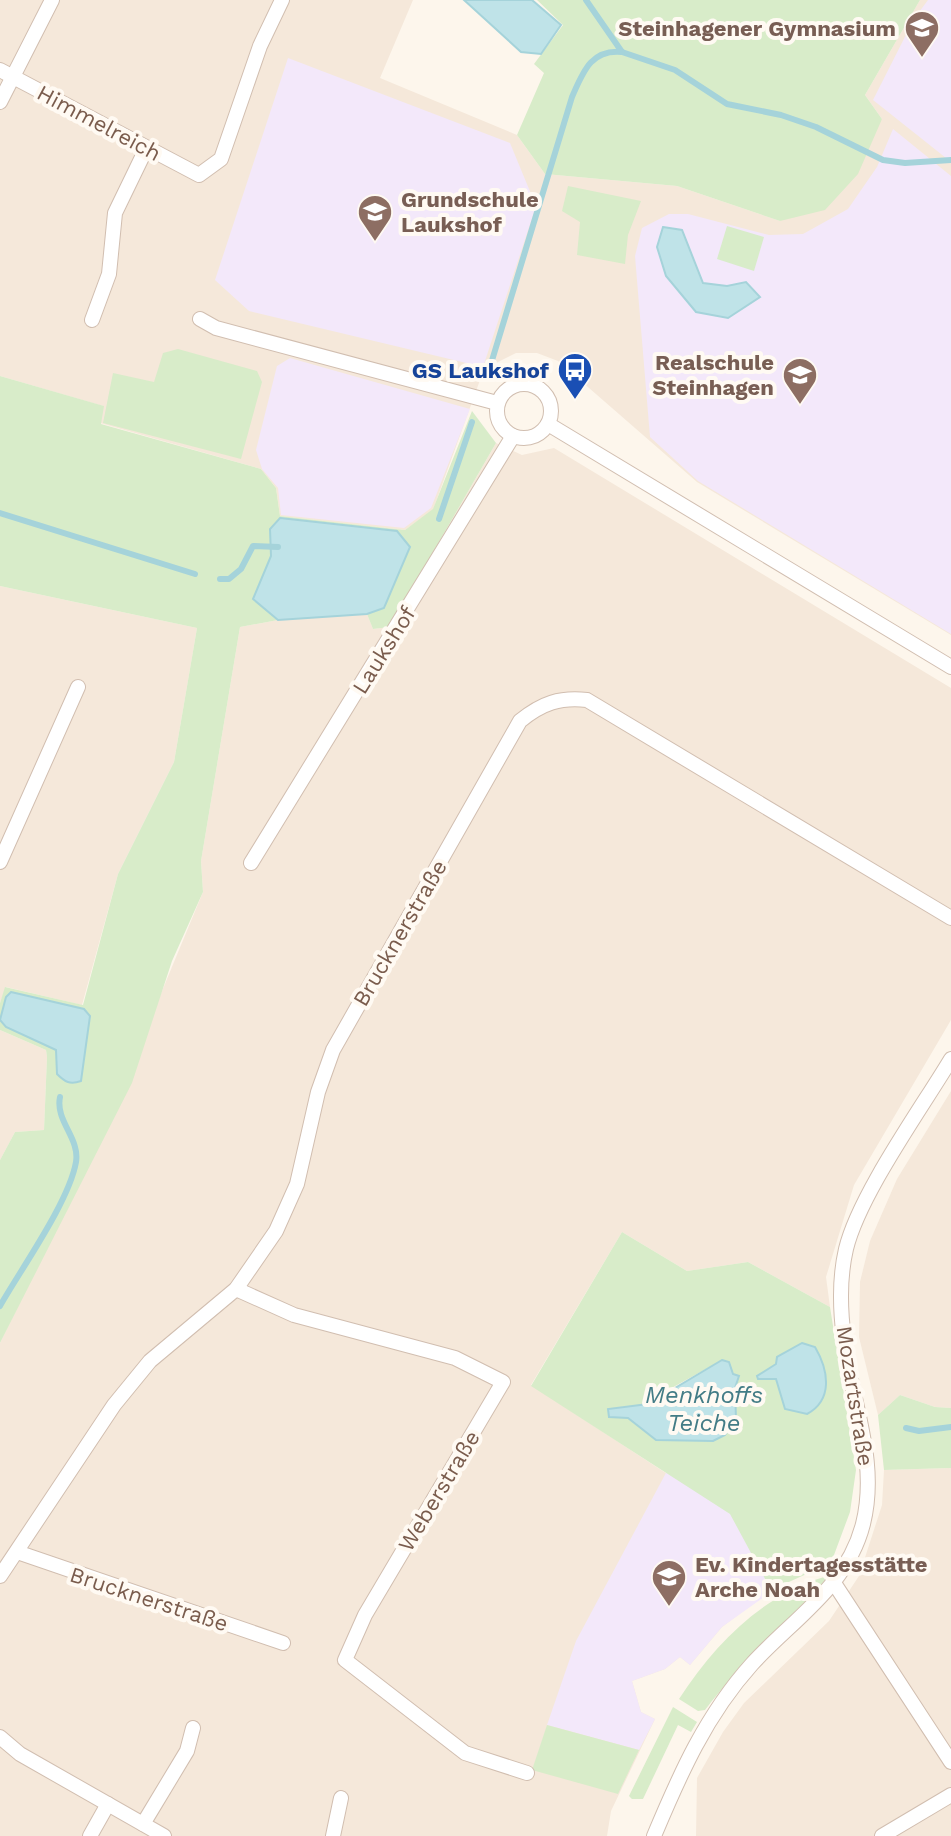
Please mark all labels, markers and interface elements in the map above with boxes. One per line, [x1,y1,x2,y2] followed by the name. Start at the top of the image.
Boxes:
[903,9,941,59] school or university icon: Steinhagener Gymnasium
[618,16,896,41] place label: Steinhagener Gymnasium
[33,80,165,166] street label: Himmelreich
[401,187,539,237] place label: Grundschule Laukshof
[356,193,394,243] school or university icon: Grundschule Laukshof
[652,350,774,400] place label: Realschule Steinhagen
[556,351,594,401] bus stop icon: GS Laukshof
[781,356,819,406] school or university icon: Realschule Steinhagen
[412,358,550,383] place label: GS Laukshof
[347,601,421,698] street label: Laukshof
[348,855,452,1011] street label: Brucknerstraße
[832,1324,878,1468] street label: Mozartstraße
[645,1381,763,1437] water label: Menkhoffs Teiche
[393,1426,485,1556] street label: Weberstraße
[695,1552,928,1602] place label: Ev. Kindertagesstätte Arche Noah
[650,1558,688,1608] school or university icon: Ev. Kindertagesstätte Arche Noah
[67,1562,231,1636] street label: Brucknerstraße

